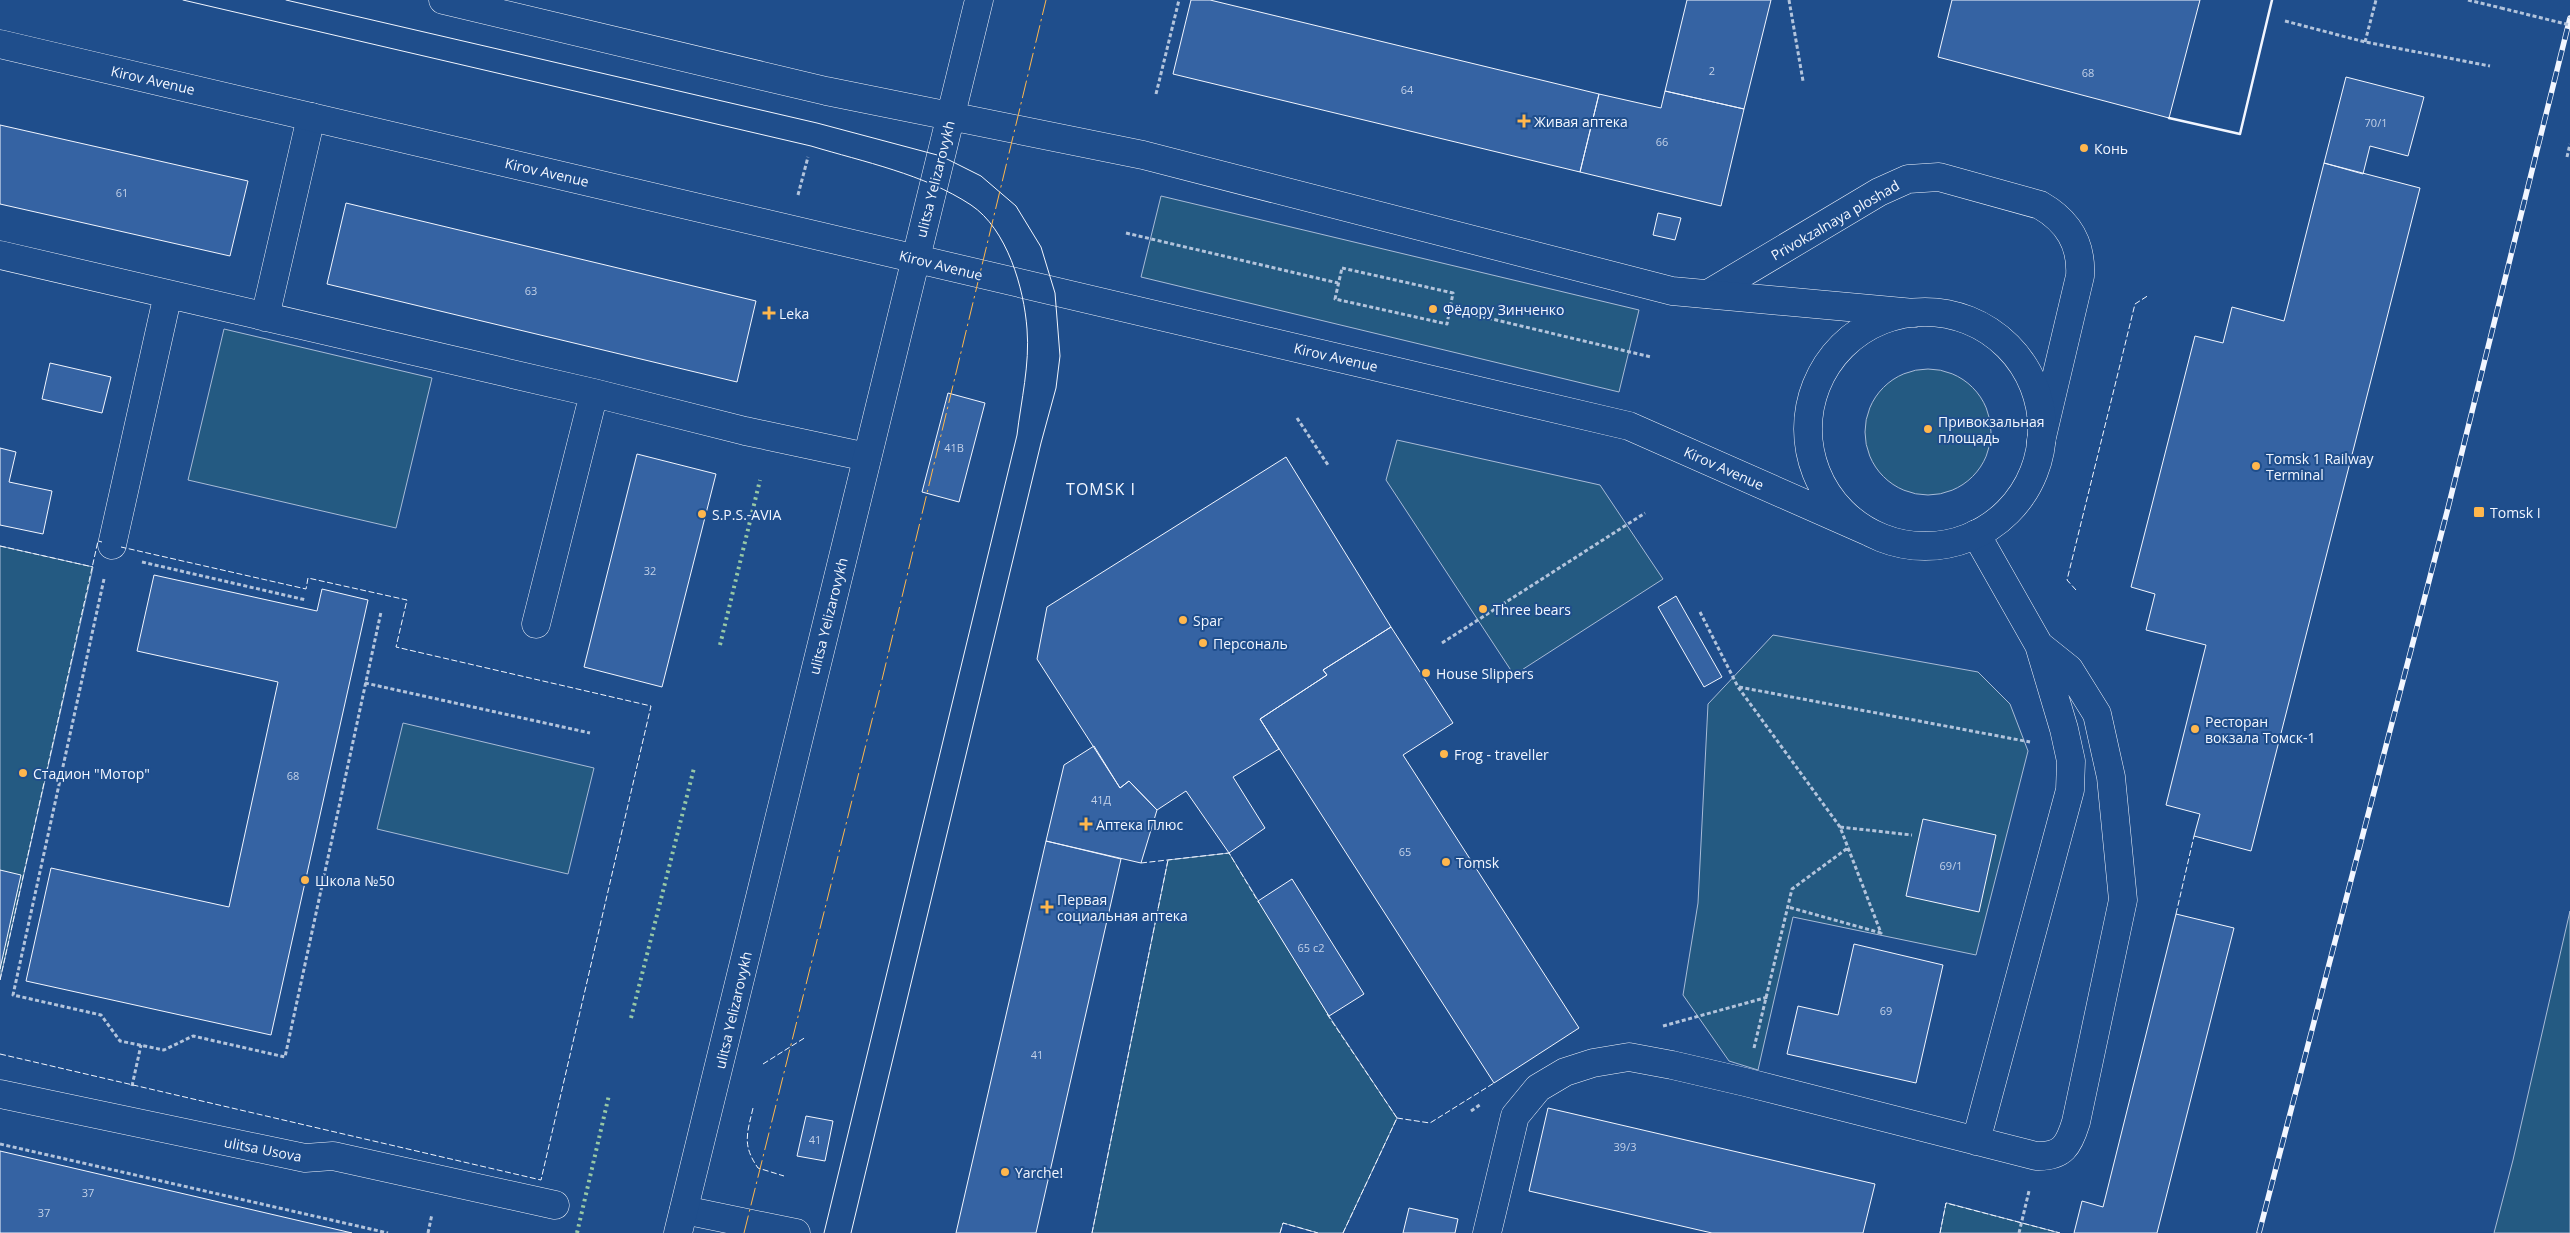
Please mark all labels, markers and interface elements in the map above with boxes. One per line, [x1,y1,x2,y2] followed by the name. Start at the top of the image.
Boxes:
[109,61,197,99] street label: Kirov Avenue
[1709,63,1715,78] house number: 2
[2082,65,2094,80] house number: 68
[1401,82,1414,97] house number: 64
[1534,112,1628,131] place label: Живая аптека
[1518,115,1530,127] marker: Живая аптека
[2365,115,2387,130] house number: 70/1
[911,119,959,239] street label: ulitsa Yelizarovykh
[1656,134,1668,149] house number: 66
[2094,139,2128,158] place label: Конь
[2078,142,2090,154] marker: Конь
[503,153,591,191] street label: Kirov Avenue
[1767,175,1903,265] street label: Privokzalnaya ploshad
[116,185,128,200] house number: 61
[897,245,985,285] street label: Kirov Avenue
[525,283,537,298] house number: 63
[1443,300,1565,319] place label: Фёдору Зинченко
[1427,303,1439,315] marker: Фёдору Зинченко
[779,304,809,323] place label: Leka
[763,307,775,319] marker: Leka
[1292,338,1380,376] street label: Kirov Avenue
[1938,412,2045,447] place label: Привокзальная площадь
[1922,423,1934,435] marker: Привокзальная площадь
[944,440,964,455] house number: 41В
[1681,442,1767,494] street label: Kirov Avenue
[2266,449,2375,484] place label: Tomsk 1 Railway Terminal
[2250,460,2262,472] marker: Tomsk 1 Railway Terminal
[1066,478,1136,500] district label: TOMSK I
[2490,503,2541,522] place label: Tomsk I
[712,505,781,524] place label: S.P.S.-AVIA
[2472,505,2486,519] marker: Tomsk I
[696,508,708,520] marker: S.P.S.-AVIA
[804,556,852,676] street label: ulitsa Yelizarovykh
[644,563,656,578] house number: 32
[1493,600,1571,619] place label: Three bears
[1477,603,1489,615] marker: Three bears
[1193,611,1223,630] place label: Spar
[1177,614,1189,626] marker: Spar
[1213,634,1288,653] place label: Персональ
[1197,637,1209,649] marker: Персональ
[1436,664,1534,683] place label: House Slippers
[1420,667,1432,679] marker: House Slippers
[2205,712,2316,747] place label: Ресторан вокзала Томск-1
[2189,723,2201,735] marker: Ресторан вокзала Томск-1
[1454,745,1549,764] place label: Frog - traveller
[1438,748,1450,760] marker: Frog - traveller
[33,764,150,783] place label: Стадион "Мотор"
[17,767,29,779] marker: Стадион "Мотор"
[287,768,299,783] house number: 68
[1091,792,1112,807] house number: 41Д
[1096,815,1183,834] place label: Аптека Плюс
[1080,818,1092,830] marker: Аптека Плюс
[1399,844,1411,859] house number: 65
[1456,853,1500,872] place label: Tomsk
[1440,856,1452,868] marker: Tomsk
[1940,858,1962,873] house number: 69/1
[315,871,395,890] place label: Школа №50
[299,874,311,886] marker: Школа №50
[1057,890,1188,925] place label: Первая социальная аптека
[1041,901,1053,913] marker: Первая социальная аптека
[1298,940,1325,955] house number: 65 с2
[710,949,756,1071] street label: ulitsa Yelizarovykh
[1880,1003,1892,1018] house number: 69
[1031,1047,1043,1062] house number: 41
[223,1132,303,1166] street label: ulitsa Usova
[809,1132,821,1147] house number: 41
[1614,1139,1636,1154] house number: 39/3
[1015,1163,1063,1182] place label: Yarche!
[999,1166,1011,1178] marker: Yarche!
[82,1185,94,1200] house number: 37
[38,1205,50,1220] house number: 37

